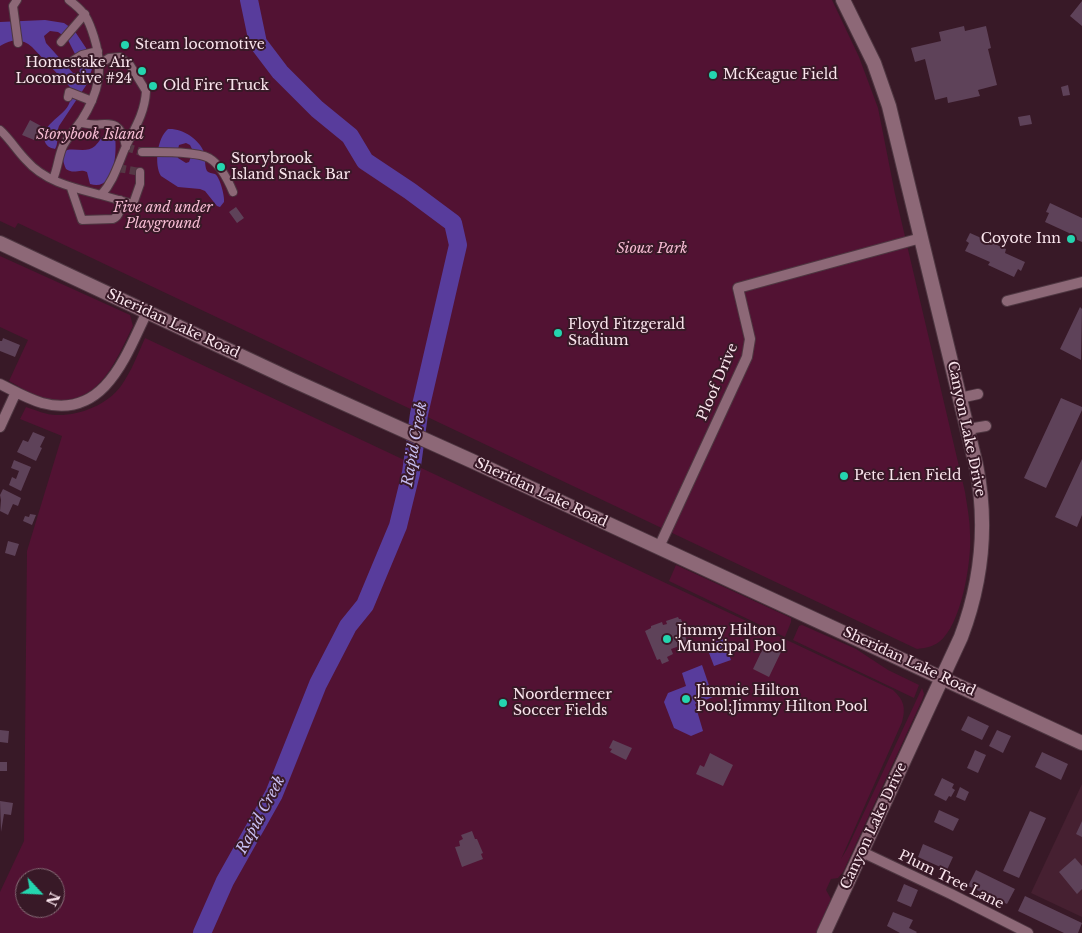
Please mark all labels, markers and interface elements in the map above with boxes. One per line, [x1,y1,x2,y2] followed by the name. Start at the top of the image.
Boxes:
[135,37,265,53] place label: Steam locomotive
[119,39,131,51] marker: Steam locomotive
[15,55,132,88] place label: Homestake Air Locomotive #24
[136,65,148,77] marker: Homestake Air Locomotive #24
[723,67,838,83] place label: McKeague Field
[707,69,719,81] marker: McKeague Field
[163,78,269,94] place label: Old Fire Truck
[147,80,159,92] marker: Old Fire Truck
[36,127,144,143] park label: Storybook Island
[231,151,350,184] place label: Storybrook Island Snack Bar
[215,161,227,173] marker: Storybrook Island Snack Bar
[113,200,213,232] park label: Five and under Playground
[981,231,1061,247] place label: Coyote Inn
[1065,233,1077,245] marker: Coyote Inn
[616,241,688,257] park label: Sioux Park
[104,286,242,362] street label: Sheridan Lake Road
[568,317,685,350] place label: Floyd Fitzgerald Stadium
[552,327,564,339] marker: Floyd Fitzgerald Stadium
[694,341,742,423] street label: Ploof Drive
[943,360,989,498] street label: Canyon Lake Drive
[399,400,431,488] water label: Rapid Creek
[472,455,610,531] street label: Sheridan Lake Road
[854,468,961,484] place label: Pete Lien Field
[838,470,850,482] marker: Pete Lien Field
[677,623,786,656] place label: Jimmy Hilton Municipal Pool
[840,624,978,700] street label: Sheridan Lake Road
[661,633,673,645] marker: Jimmy Hilton Municipal Pool
[696,683,868,716] place label: Jimmie Hilton Pool;Jimmy Hilton Pool
[513,687,612,720] place label: Noordermeer Soccer Fields
[680,693,692,705] marker: Jimmie Hilton Pool;Jimmy Hilton Pool
[497,697,509,709] marker: Noordermeer Soccer Fields
[837,760,911,892] street label: Canyon Lake Drive
[233,773,289,857] water label: Rapid Creek
[896,847,1006,913] street label: Plum Tree Lane
[15,868,65,918] north arrow
[42,889,64,909] text: N

